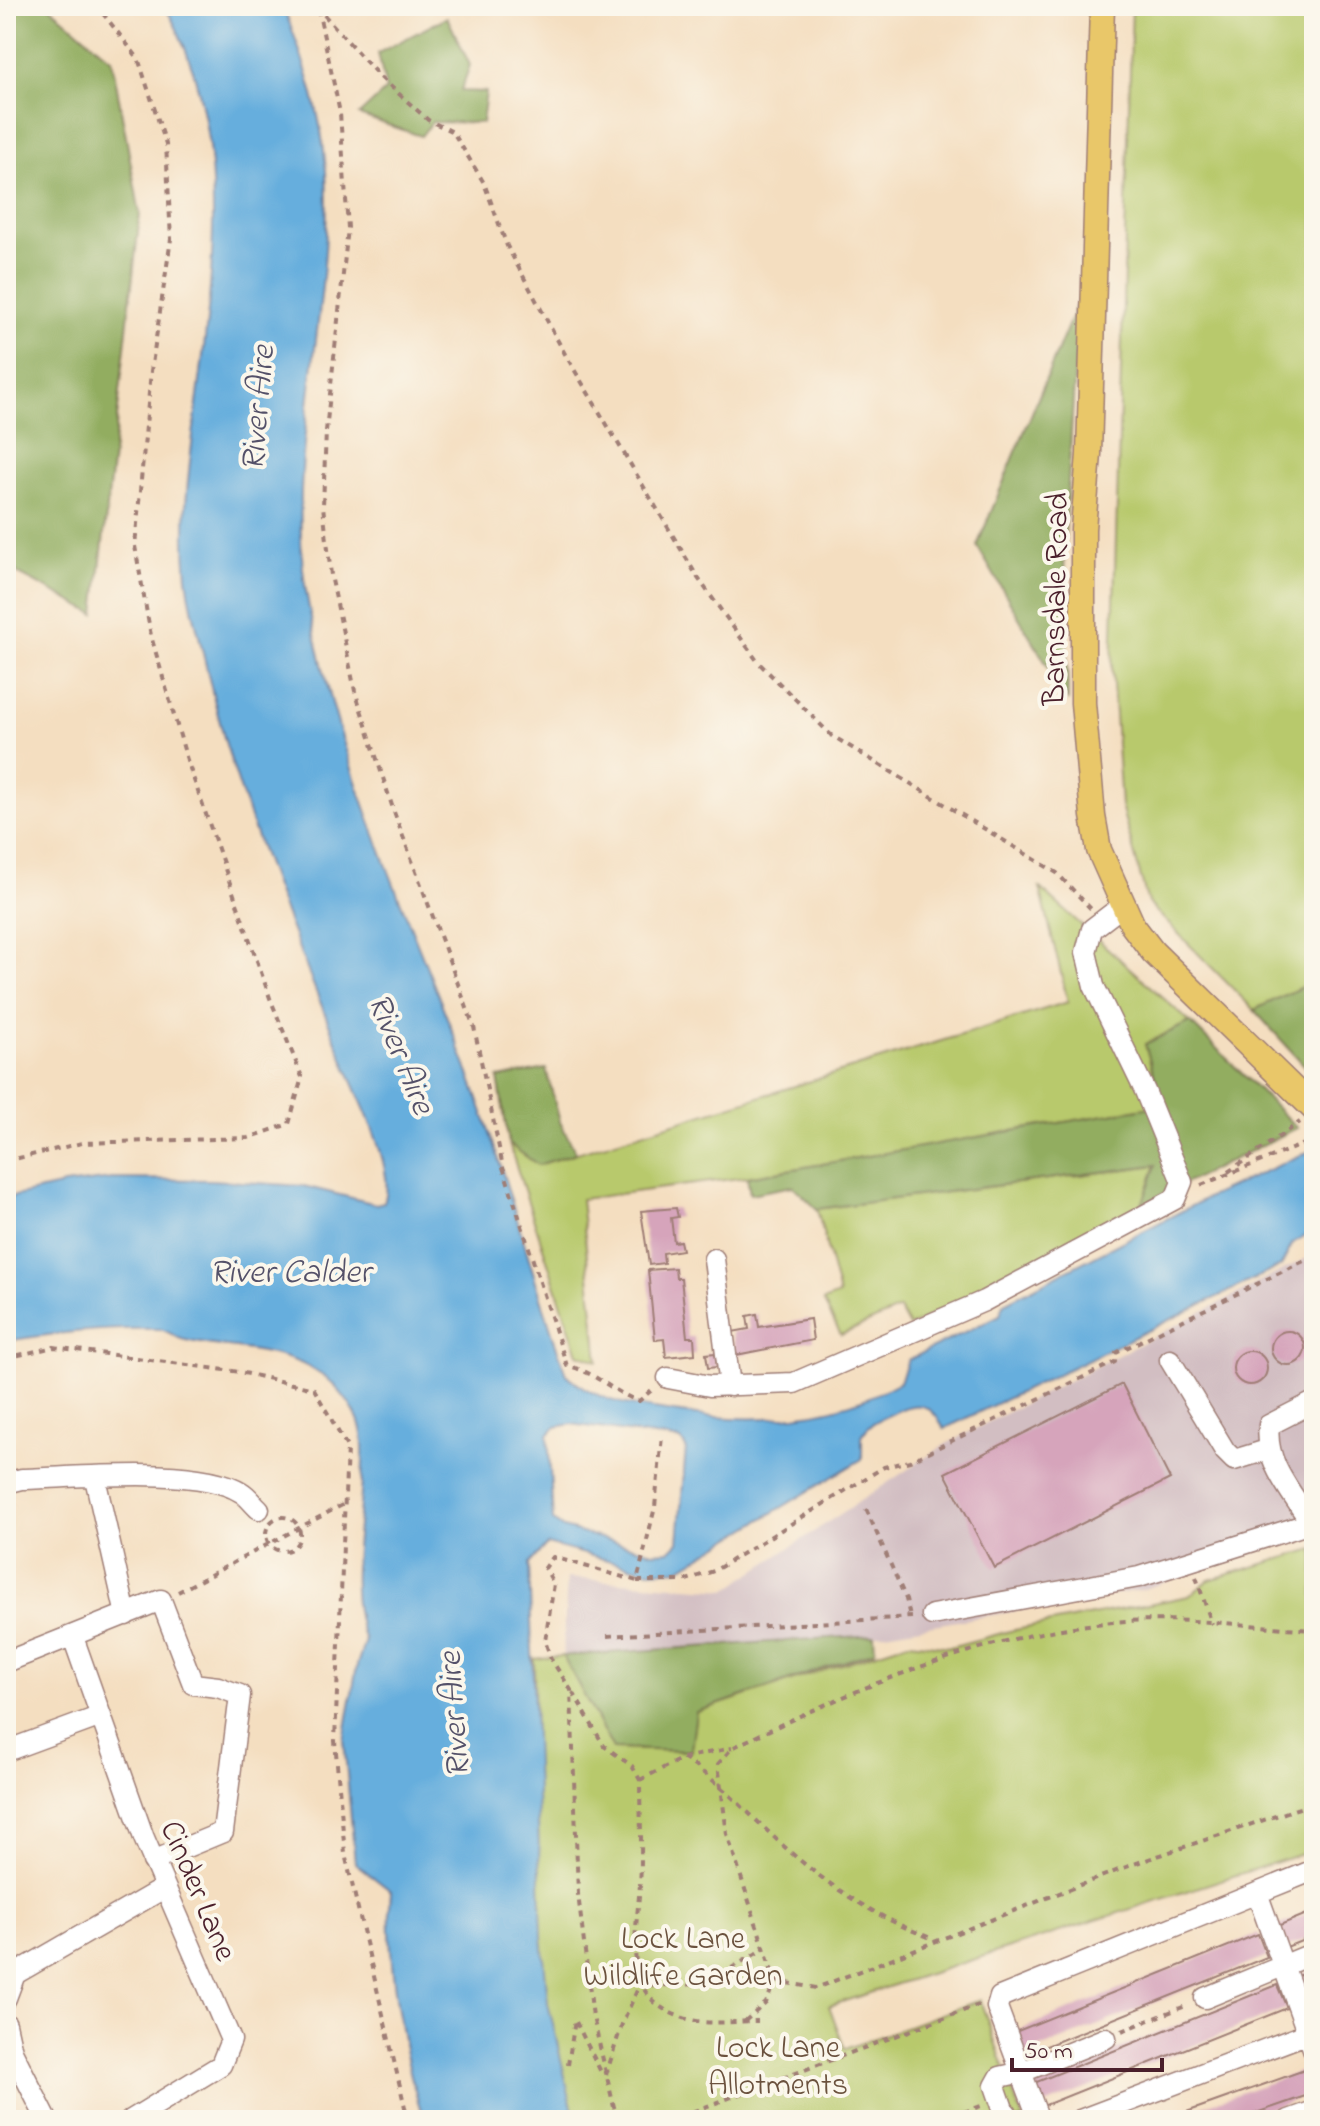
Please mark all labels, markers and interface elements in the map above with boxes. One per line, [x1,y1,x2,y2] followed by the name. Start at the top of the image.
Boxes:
[230,342,291,473] water label: River Aire
[1032,492,1083,707] street label: Barnsdale Road
[352,987,447,1124] water label: River Aire
[210,1249,375,1299] water label: River Calder
[427,1648,485,1779] water label: River Aire
[146,1814,248,1970] street label: Cinder Lane
[583,1917,783,2001] park label: Lock Lane Wildlife Garden
[1012,2022,1162,2072] scale bar
[708,2026,848,2110] park label: Lock Lane Allotments
[1024,2035,1073,2070] text: 50 m

